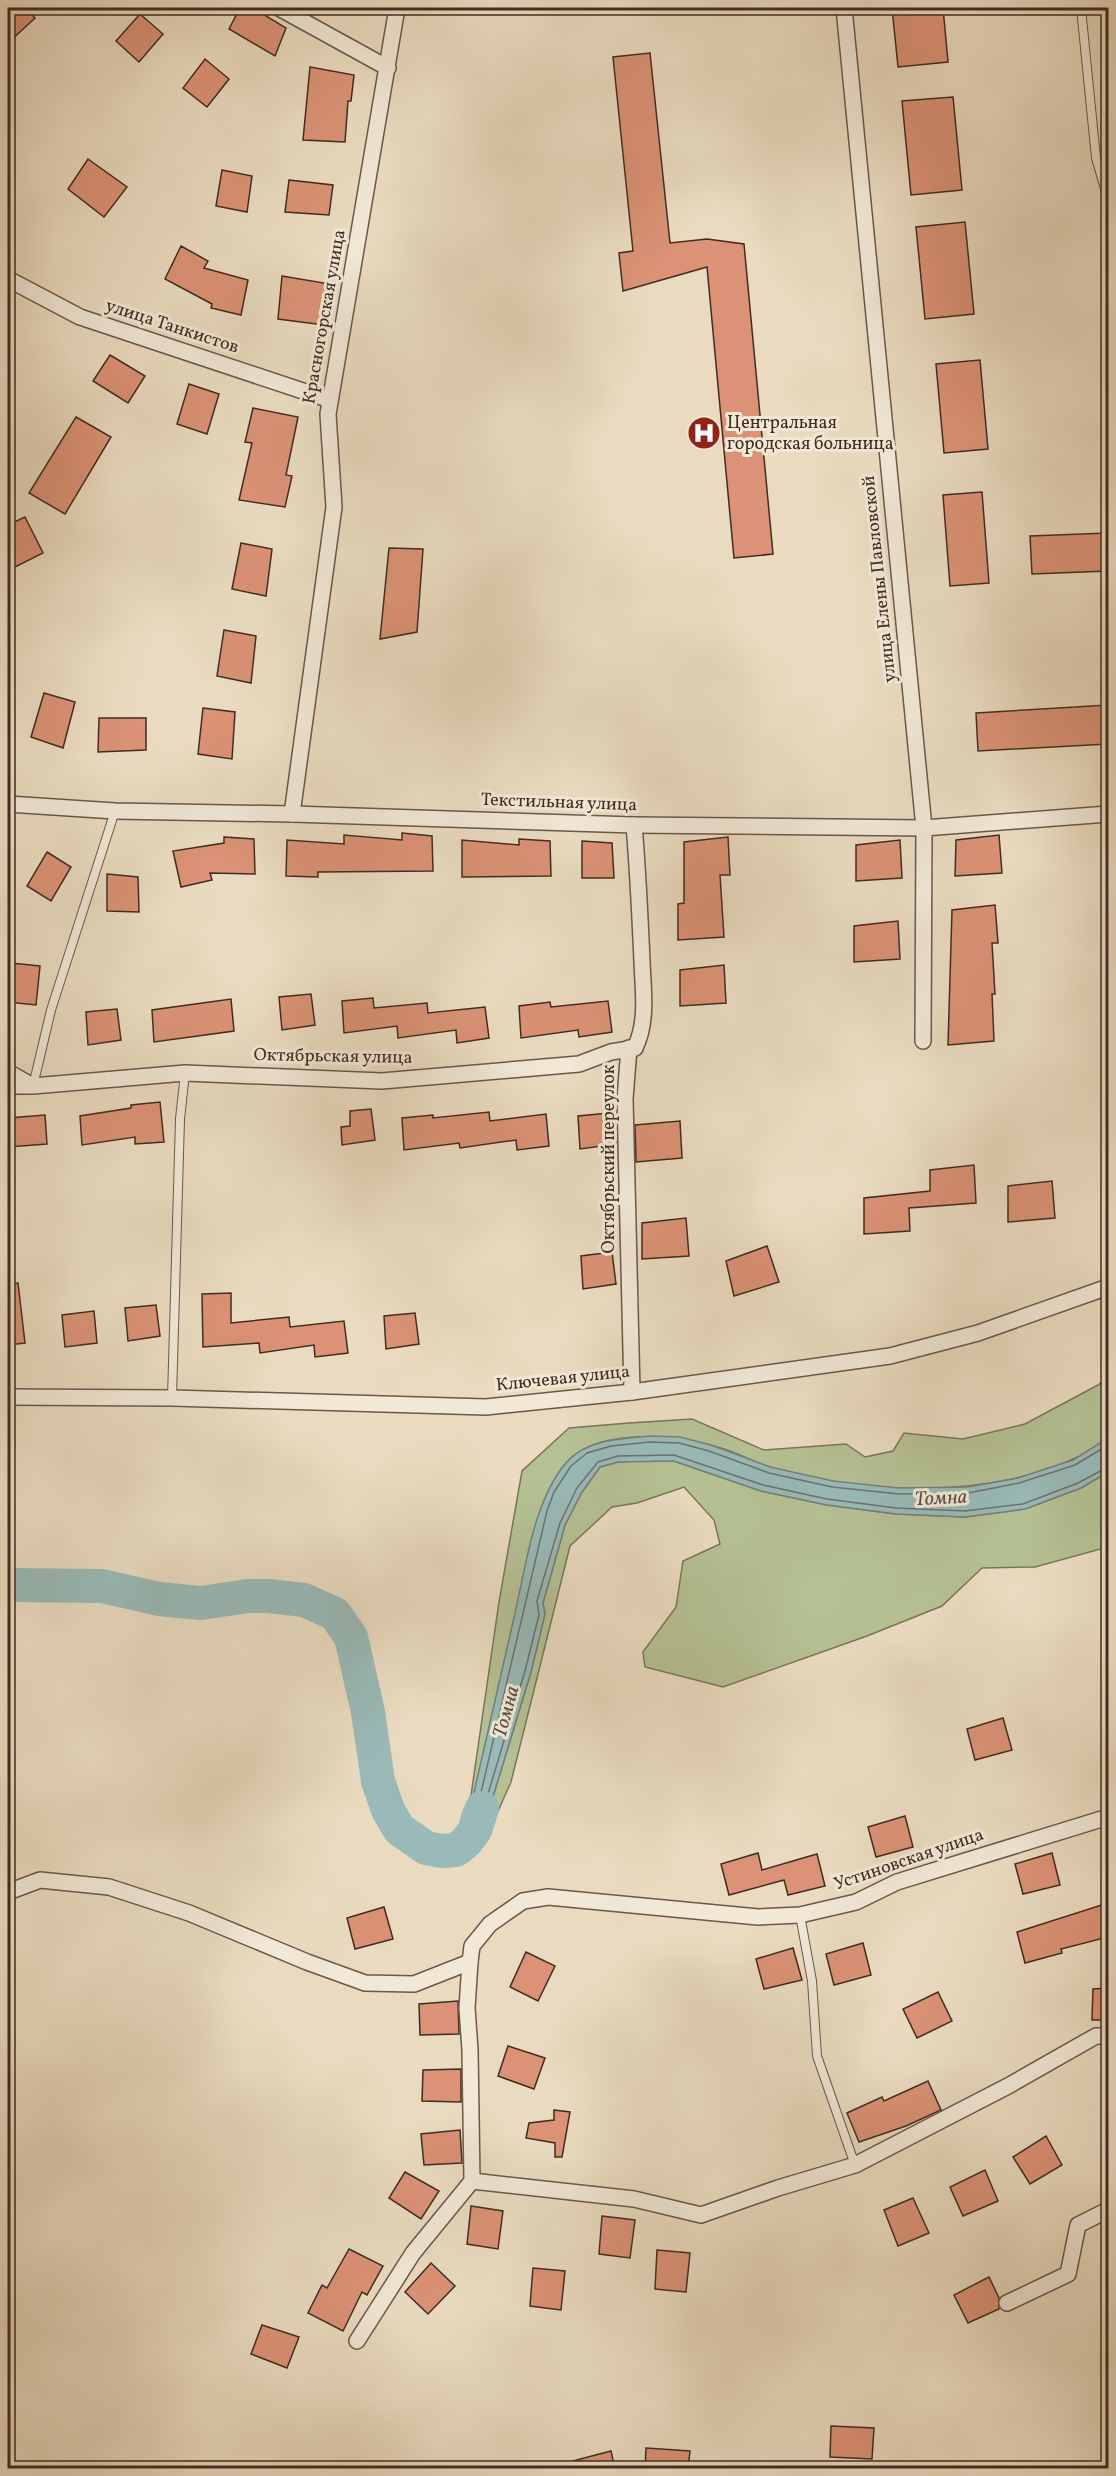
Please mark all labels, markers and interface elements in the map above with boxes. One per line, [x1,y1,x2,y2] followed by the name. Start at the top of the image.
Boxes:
[297,228,353,406] street label: Красногорская улица
[102,294,242,360] street label: улица Танкистов
[727,411,894,457] place label: Центральная городская больница
[686,415,722,451] hospital icon: Центральная городская больница
[857,474,903,684] street label: улица Елены Павловской
[480,788,638,818] street label: Текстильная улица
[253,1043,413,1071] street label: Октябрьская улица
[597,1064,622,1253] street label: Октябрьский переулок
[495,1360,631,1398] street label: Ключевая улица
[914,1484,968,1514] water label: Томна
[487,1683,527,1741] water label: Томна
[831,1823,987,1897] street label: Устиновская улица

